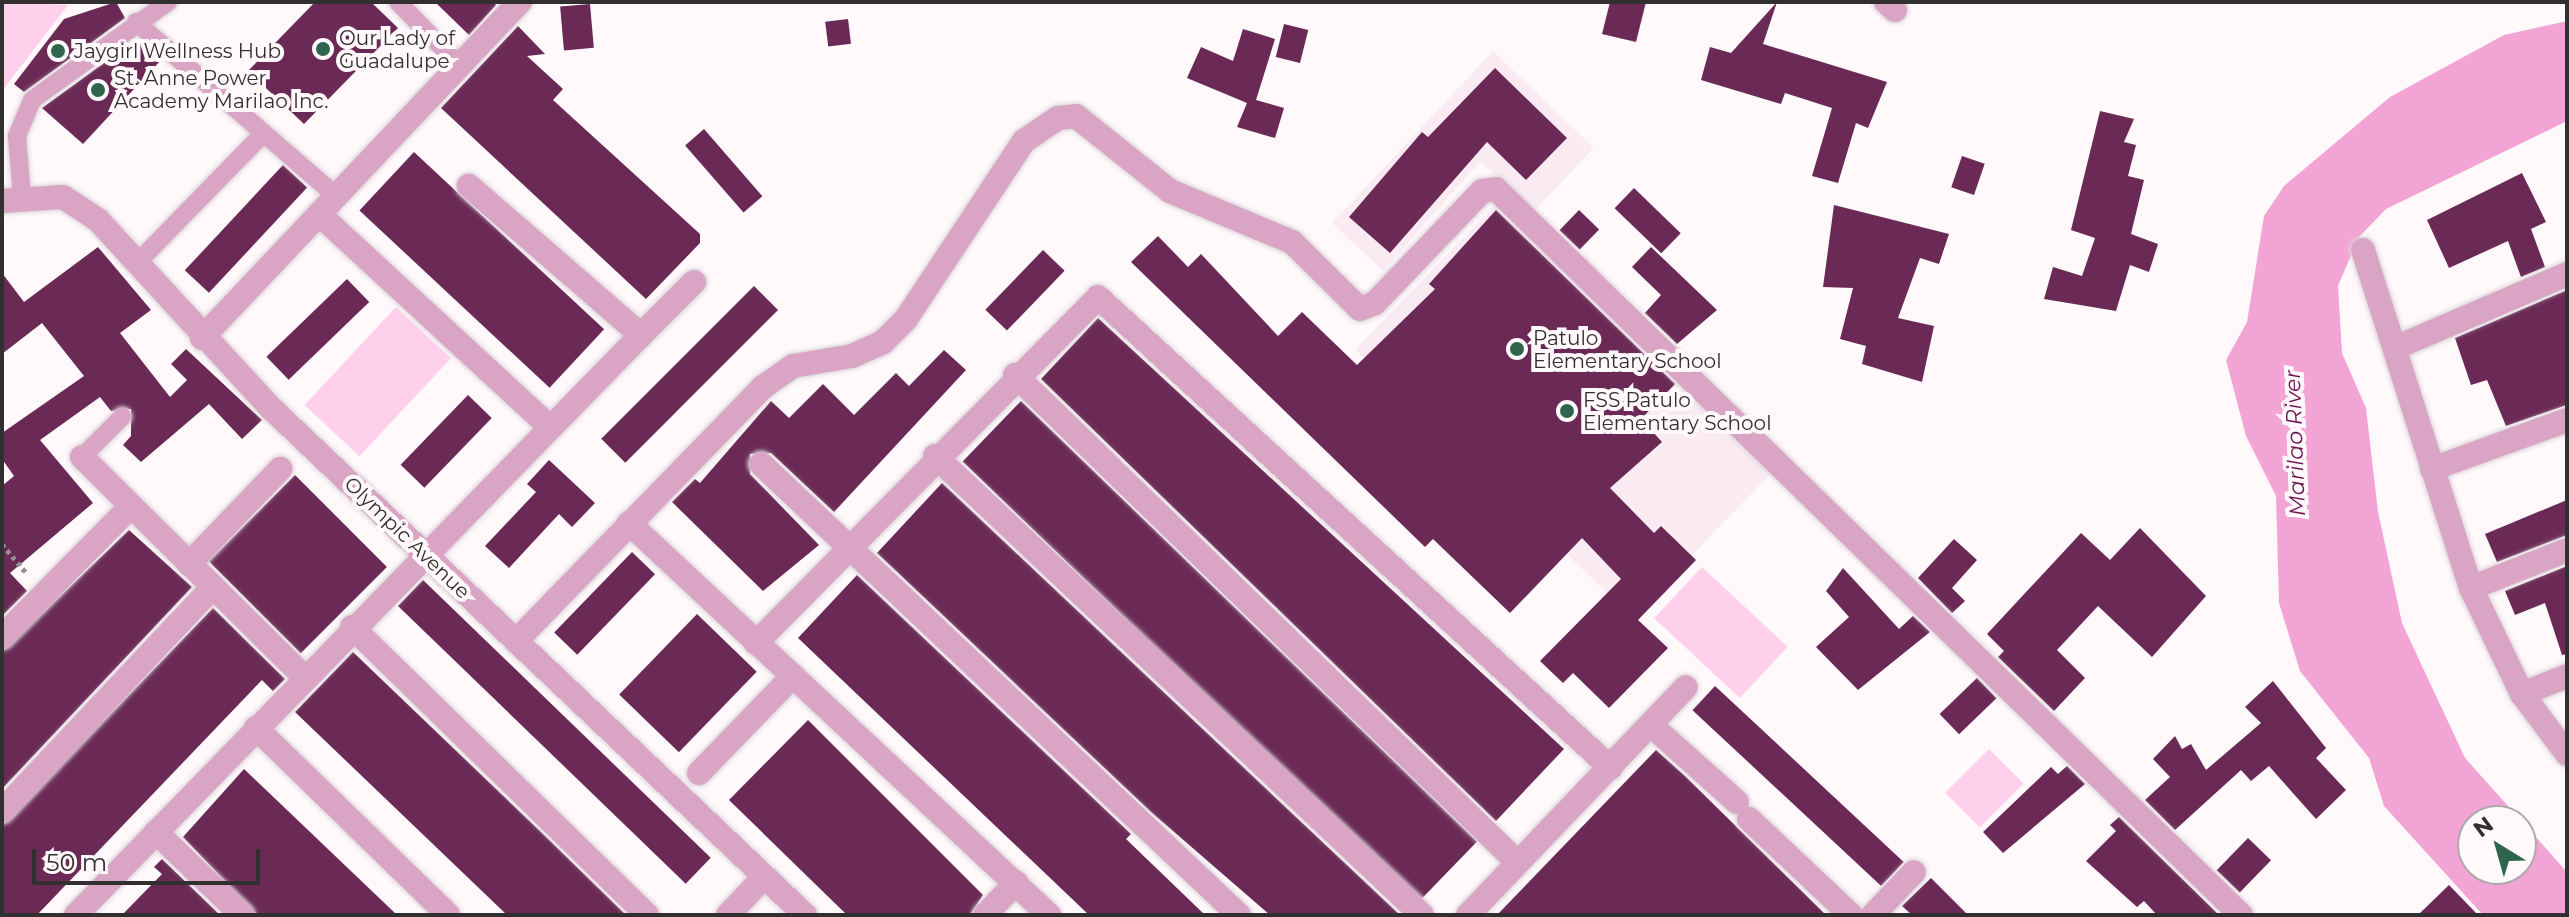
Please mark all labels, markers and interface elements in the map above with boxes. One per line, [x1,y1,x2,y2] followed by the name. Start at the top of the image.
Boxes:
[339,26,455,73] place label: Our Lady of Guadalupe
[74,39,281,63] place label: Jaygirl Wellness Hub
[314,40,332,58] marker: Our Lady of Guadalupe
[49,42,67,60] marker: Jaygirl Wellness Hub
[114,66,328,113] place label: St. Anne Power Academy Marilao Inc.
[89,81,107,99] marker: St. Anne Power Academy Marilao Inc.
[1533,326,1722,373] place label: Patulo Elementary School
[1508,340,1526,358] marker: Patulo Elementary School
[2279,369,2311,517] water label: Marilao River
[1583,388,1772,435] place label: FSS Patulo Elementary School
[1558,402,1576,420] marker: FSS Patulo Elementary School
[339,472,475,604] street label: Olympic Avenue
[2457,805,2537,885] north arrow
[2468,811,2499,843] text: N
[36,833,264,883] scale bar
[46,848,107,877] text: 50 m

